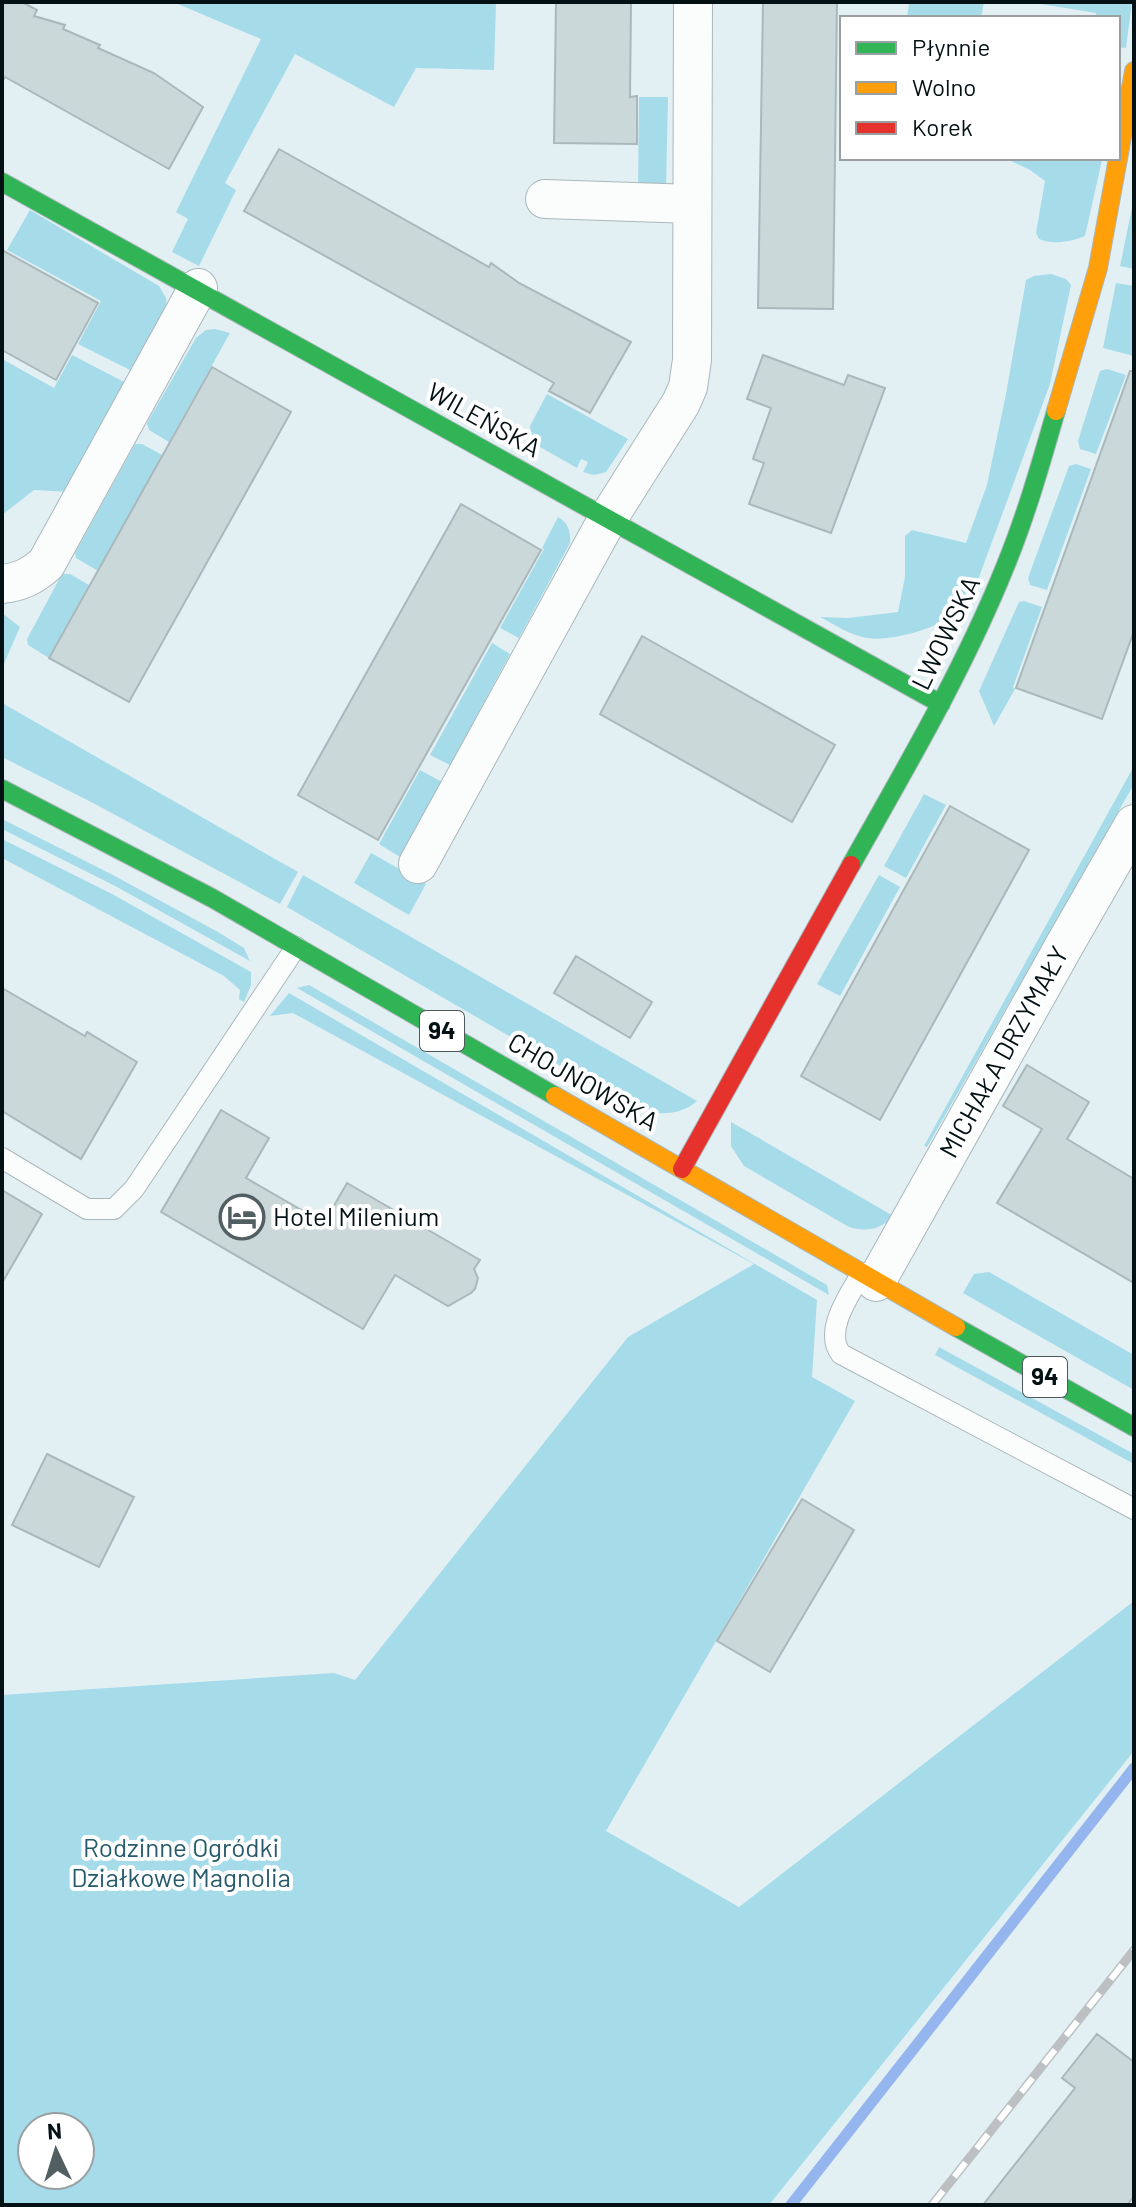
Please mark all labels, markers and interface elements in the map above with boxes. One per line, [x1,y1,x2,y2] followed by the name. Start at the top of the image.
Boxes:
[840,16,1120,160] legend
[912,32,990,61] text: Płynnie
[912,72,976,101] text: Wolno
[912,112,973,141] text: Korek
[422,375,547,463] street label: WILEŃSKA
[904,571,985,694] street label: LWOWSKA
[932,940,1074,1162] street label: MICHAŁA DRZYMAŁY
[420,1011,464,1051] road number: 94
[503,1025,664,1136] street label: CHOJNOWSKA
[218,1193,266,1241] hotel icon: Hotel Milenium
[273,1200,439,1231] place label: Hotel Milenium
[1023,1357,1067,1397] road number: 94
[71,1831,291,1892] park label: Rodzinne Ogródki Działkowe Magnolia
[16,2111,96,2191] north arrow
[46,2117,63,2144] text: N

